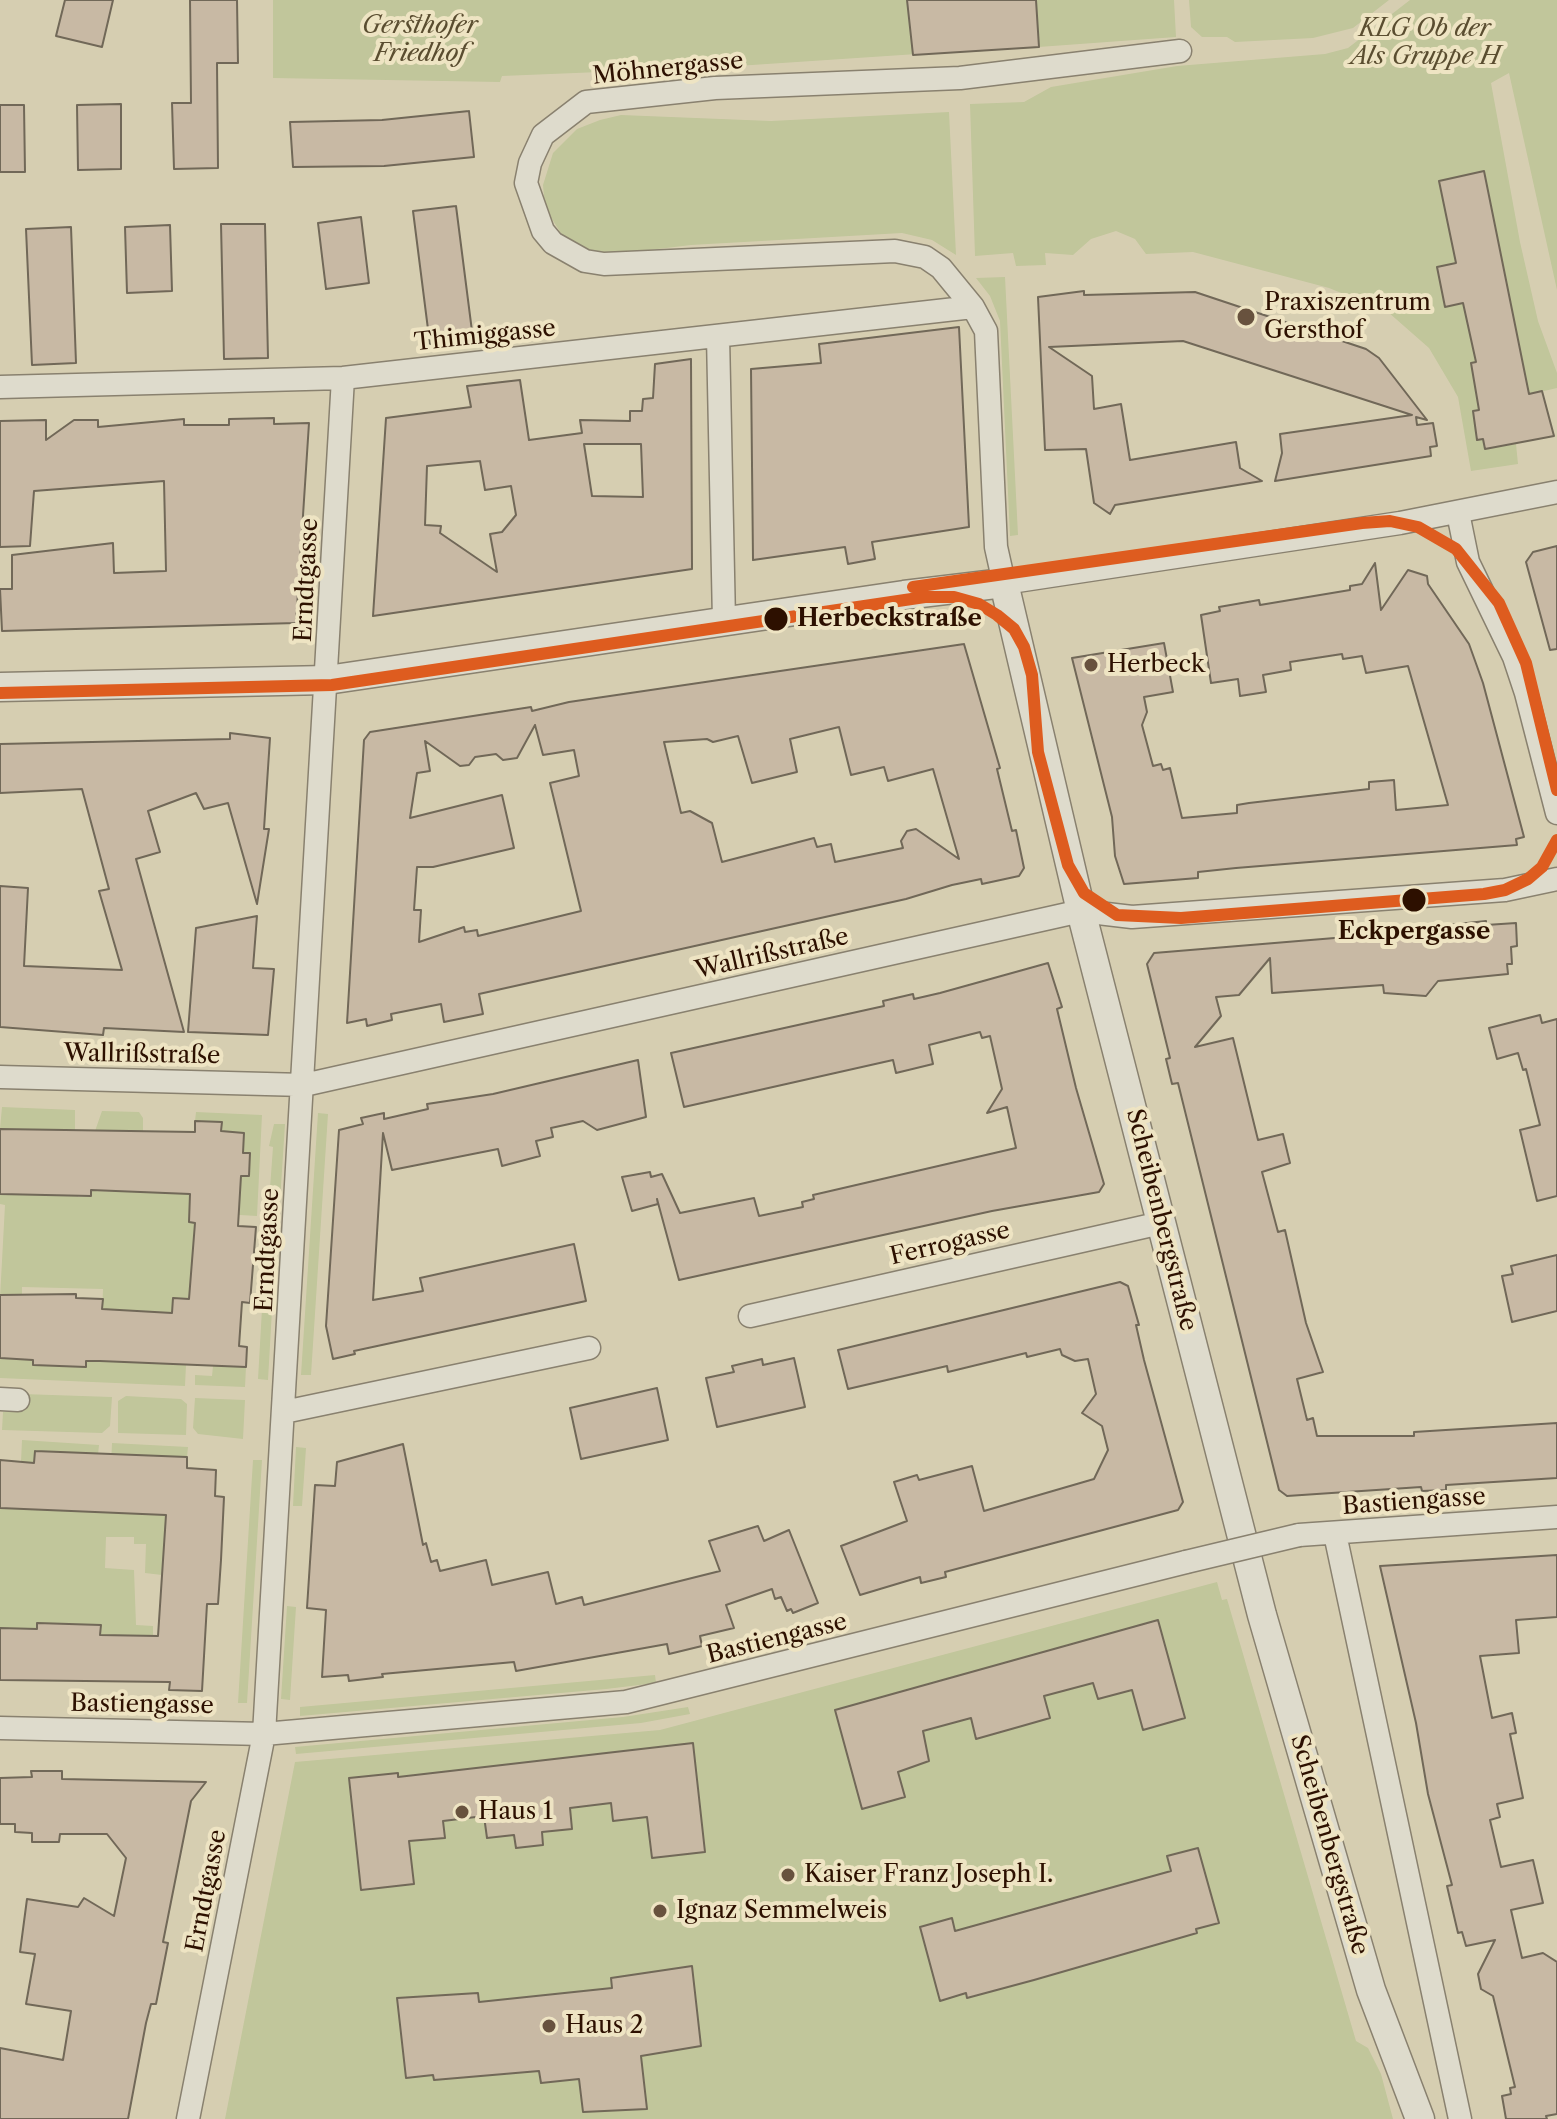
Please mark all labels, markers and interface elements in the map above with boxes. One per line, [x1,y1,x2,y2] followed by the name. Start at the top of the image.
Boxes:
[362,12,478,68] park label: Gersthofer Friedhof
[1350,15,1500,71] park label: KLG Ob der Als Gruppe H
[591,47,745,91] street label: Möhnergasse
[1264,289,1431,345] place label: Praxiszentrum Gersthof
[1235,306,1257,328] marker: Praxiszentrum Gersthof
[413,314,557,358] street label: Thimiggasse
[289,517,325,643] street label: Erndtgasse
[762,605,790,633] marker: Herbeckstraße
[797,605,982,633] place label: Herbeckstraße
[1107,651,1205,679] place label: Herbeck
[1082,656,1100,674] marker: Herbeck
[1400,886,1428,914] marker: Eckpergasse
[1338,918,1490,946] place label: Eckpergasse
[692,922,852,986] street label: Wallrißstraße
[63,1039,221,1071] street label: Wallrißstraße
[1119,1106,1203,1334] street label: Scheibenbergstraße
[250,1187,286,1313] street label: Erndtgasse
[887,1216,1013,1272] street label: Ferrogasse
[1341,1483,1487,1521] street label: Bastiengasse
[704,1608,850,1670] street label: Bastiengasse
[70,1689,214,1721] street label: Bastiengasse
[1284,1732,1374,1958] street label: Scheibenbergstraße
[478,1798,553,1826] place label: Haus 1
[453,1803,471,1821] marker: Haus 1
[181,1827,233,1955] street label: Erndtgasse
[804,1861,1053,1889] place label: Kaiser Franz Joseph I.
[779,1866,797,1884] marker: Kaiser Franz Joseph I.
[676,1897,887,1925] place label: Ignaz Semmelweis
[651,1902,669,1920] marker: Ignaz Semmelweis
[565,2012,643,2040] place label: Haus 2
[540,2017,558,2035] marker: Haus 2

